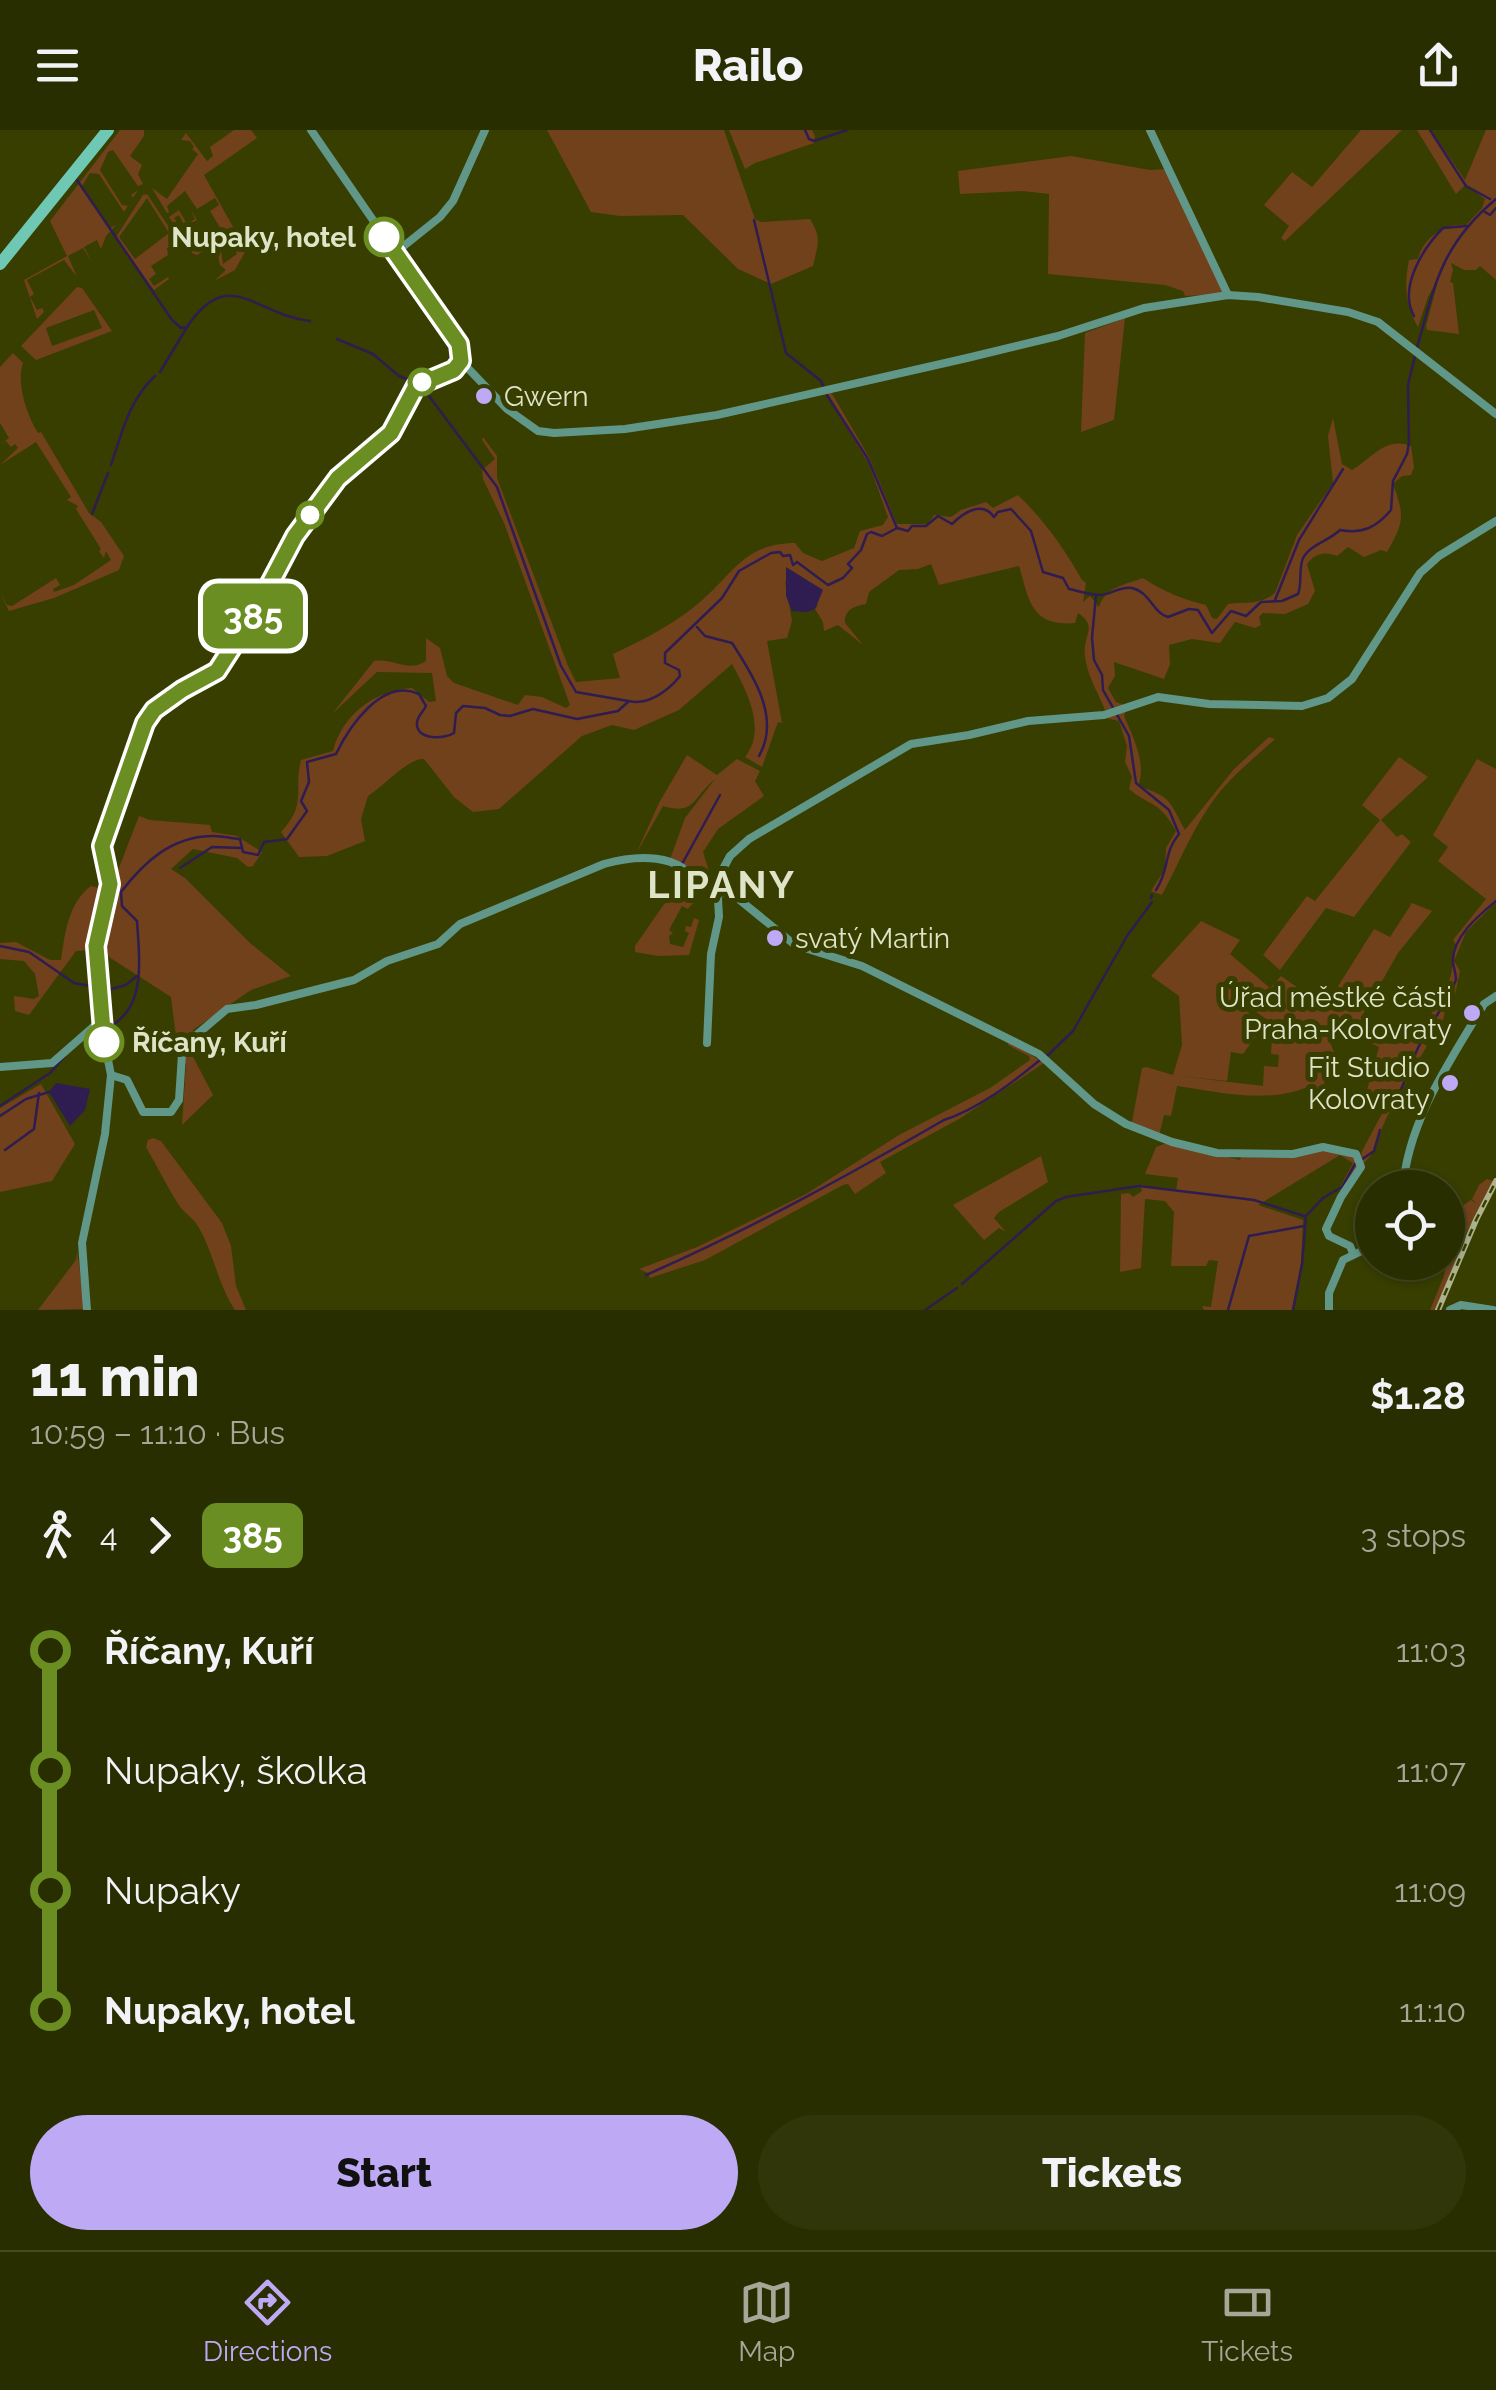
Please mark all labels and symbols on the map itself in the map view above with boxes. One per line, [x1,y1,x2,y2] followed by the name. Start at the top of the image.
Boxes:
[365,218,403,256] marker: Nupaky, hotel
[171,221,356,254] place label: Nupaky, hotel
[409,369,435,395] unlabelled marker
[504,380,589,413] place label: Gwern
[473,385,495,407] marker: Gwern
[297,502,323,528] unlabelled marker
[196,584,310,648] line badge: 385
[647,862,797,907] district label: LIPANY
[795,922,950,955] place label: svatý Martin
[764,927,786,949] marker: svatý Martin
[1219,981,1452,1046] place label: Úřad městké části Praha-Kolovraty
[1461,1002,1483,1024] marker: Úřad městké části Praha-Kolovraty
[85,1023,123,1061] marker: Říčany, Kuří
[132,1026,287,1059] place label: Říčany, Kuří
[1308,1051,1430,1116] place label: Fit Studio Kolovraty
[1439,1072,1461,1094] marker: Fit Studio Kolovraty

